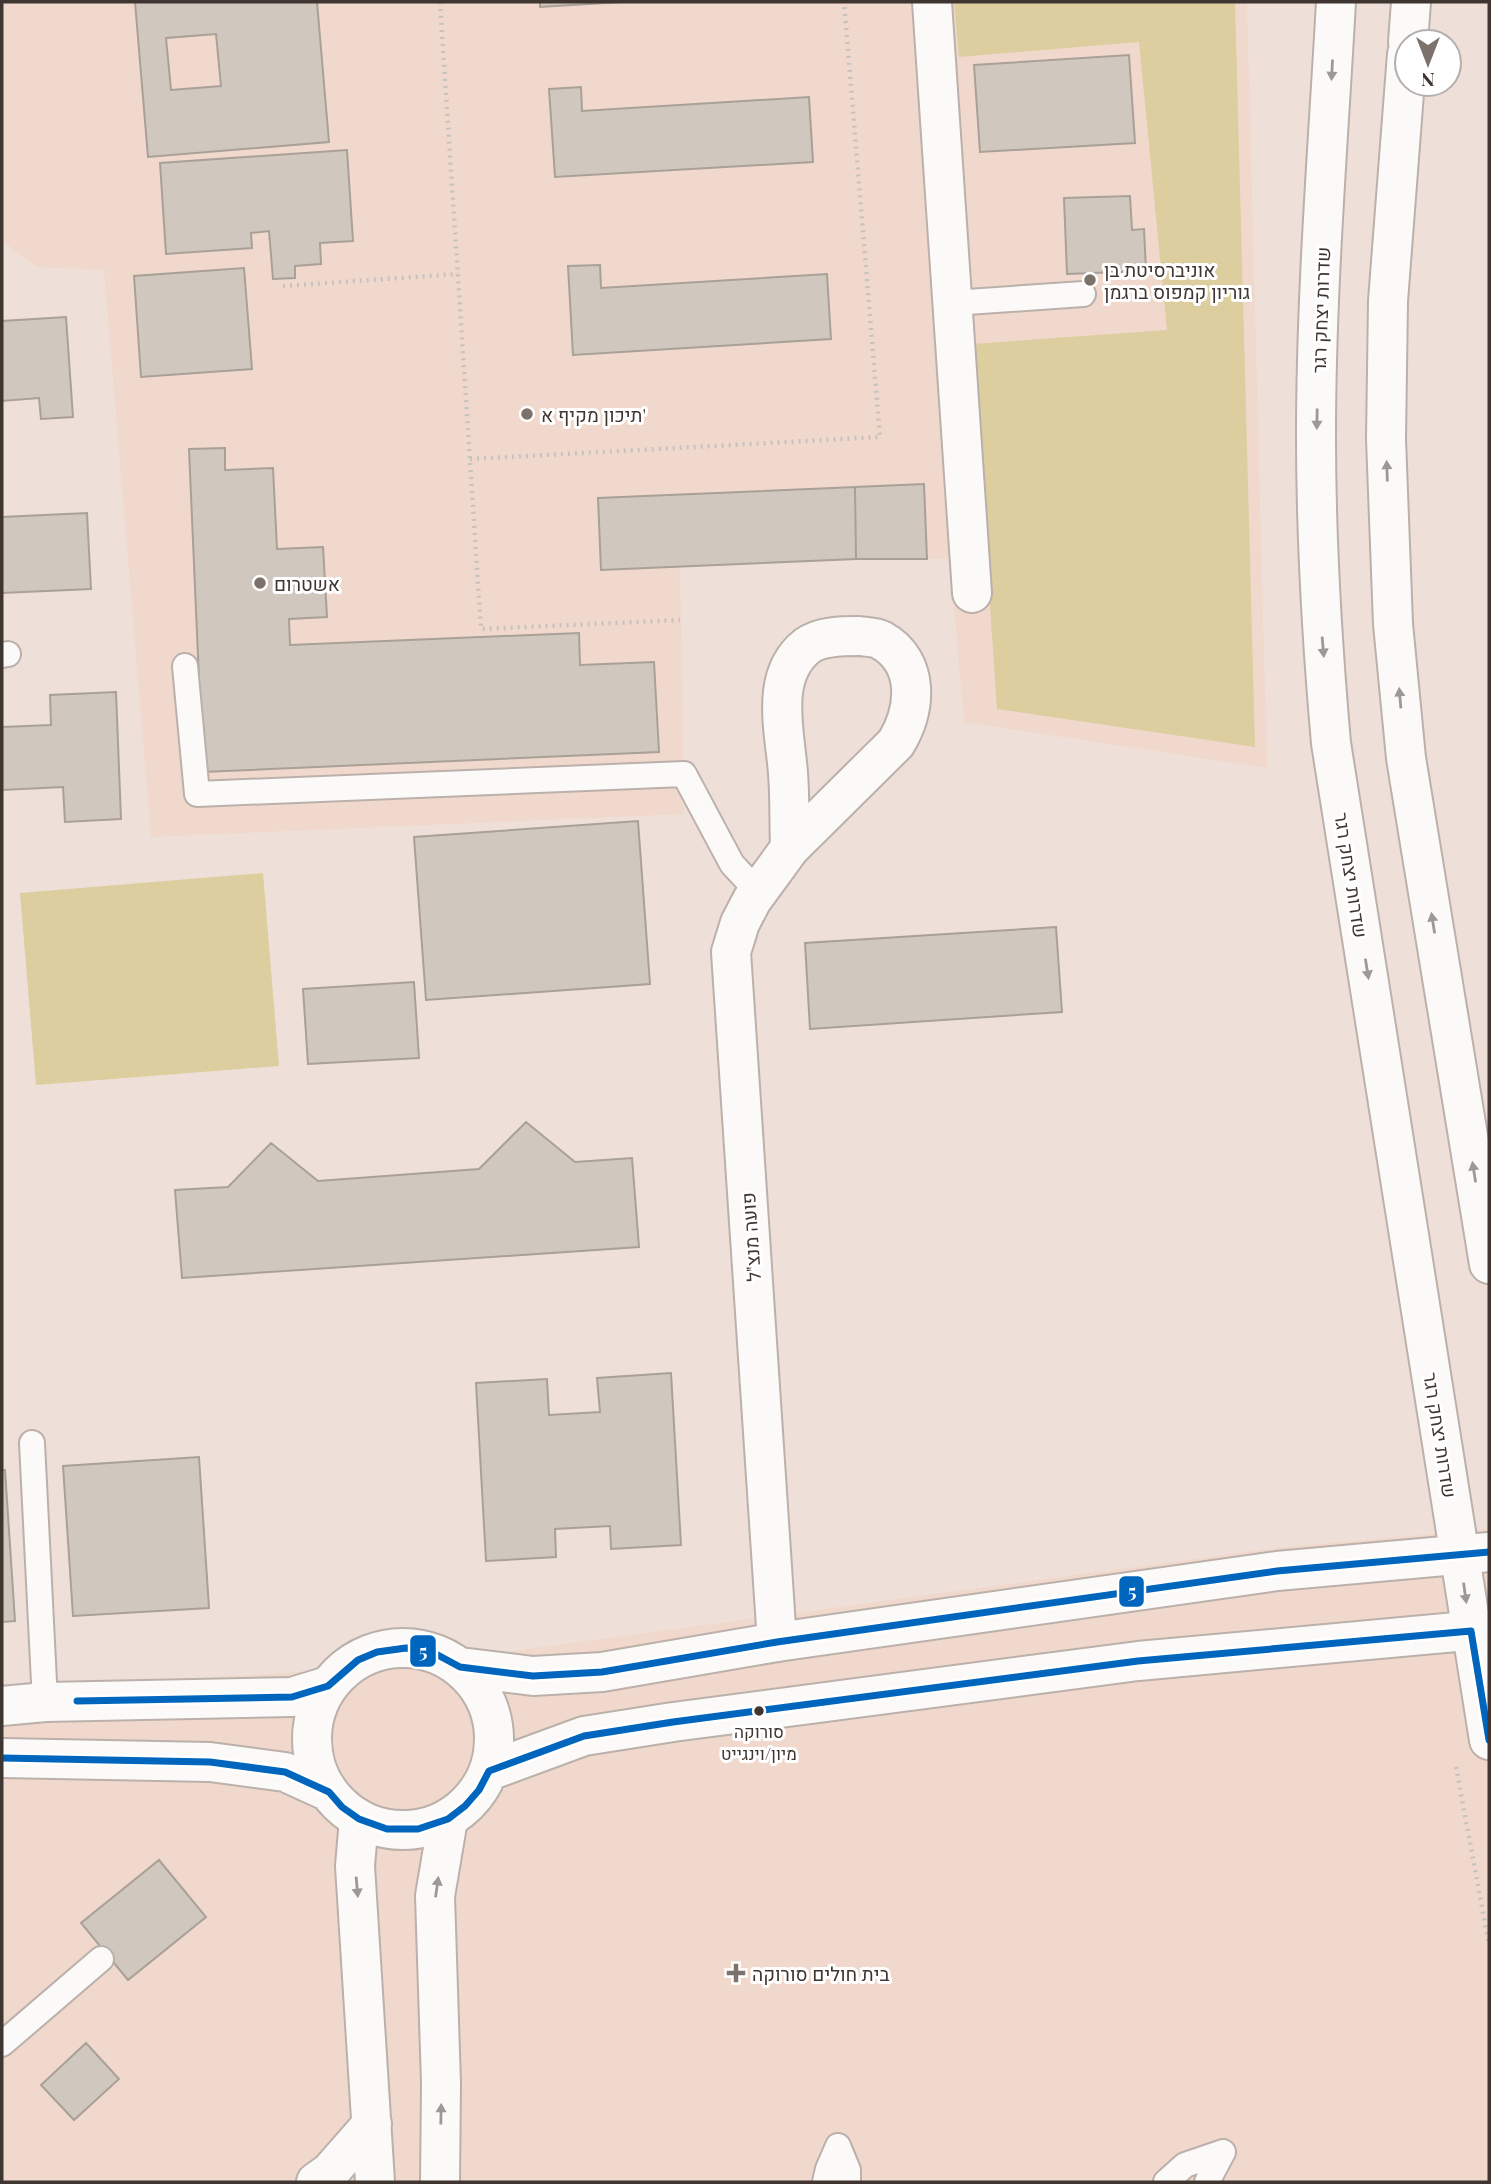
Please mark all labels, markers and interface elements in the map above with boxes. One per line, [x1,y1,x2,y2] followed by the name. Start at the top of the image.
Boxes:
[1393,28,1463,98] north arrow
[1326,59,1337,81] one-way arrow
[1421,68,1435,94] text: N
[1305,246,1335,374] street label: שדרות יצחק רגר
[1104,256,1250,304] place label: אוניברסיטת בן גוריון קמפוס ברגמן
[1082,272,1098,288] marker: אוניברסיטת בן גוריון קמפוס ברגמן
[541,401,646,427] place label: תיכון מקיף א'
[519,406,535,422] marker: תיכון מקיף א'
[1311,409,1322,431] one-way arrow
[1381,460,1393,482] one-way arrow
[274,570,340,596] place label: אשטרום
[252,575,268,591] marker: אשטרום
[1317,636,1328,658] one-way arrow
[1394,687,1405,709] one-way arrow
[1329,810,1375,940] street label: שדרות יצחק רגר
[1427,912,1438,934] one-way arrow
[1362,958,1373,980] one-way arrow
[1468,1161,1479,1183] one-way arrow
[734,1192,766,1282] street label: פועה מנצ"ל
[1418,1370,1464,1500] street label: שדרות יצחק רגר
[1118,1575,1145,1608] line badge: 5
[1128,1577,1137,1603] text: 5
[1460,1582,1471,1604] one-way arrow
[409,1634,437,1668] line badge: 5
[419,1637,428,1663] text: 5
[752,1704,766,1718] marker: סורוקה מיון/וינגייט
[721,1720,797,1764] place label: סורוקה מיון/וינגייט
[352,1876,363,1898] one-way arrow
[432,1876,443,1898] one-way arrow
[752,1960,889,1986] place label: בית חולים סורוקה
[726,1963,746,1983] marker: בית חולים סורוקה
[435,2103,447,2125] one-way arrow

